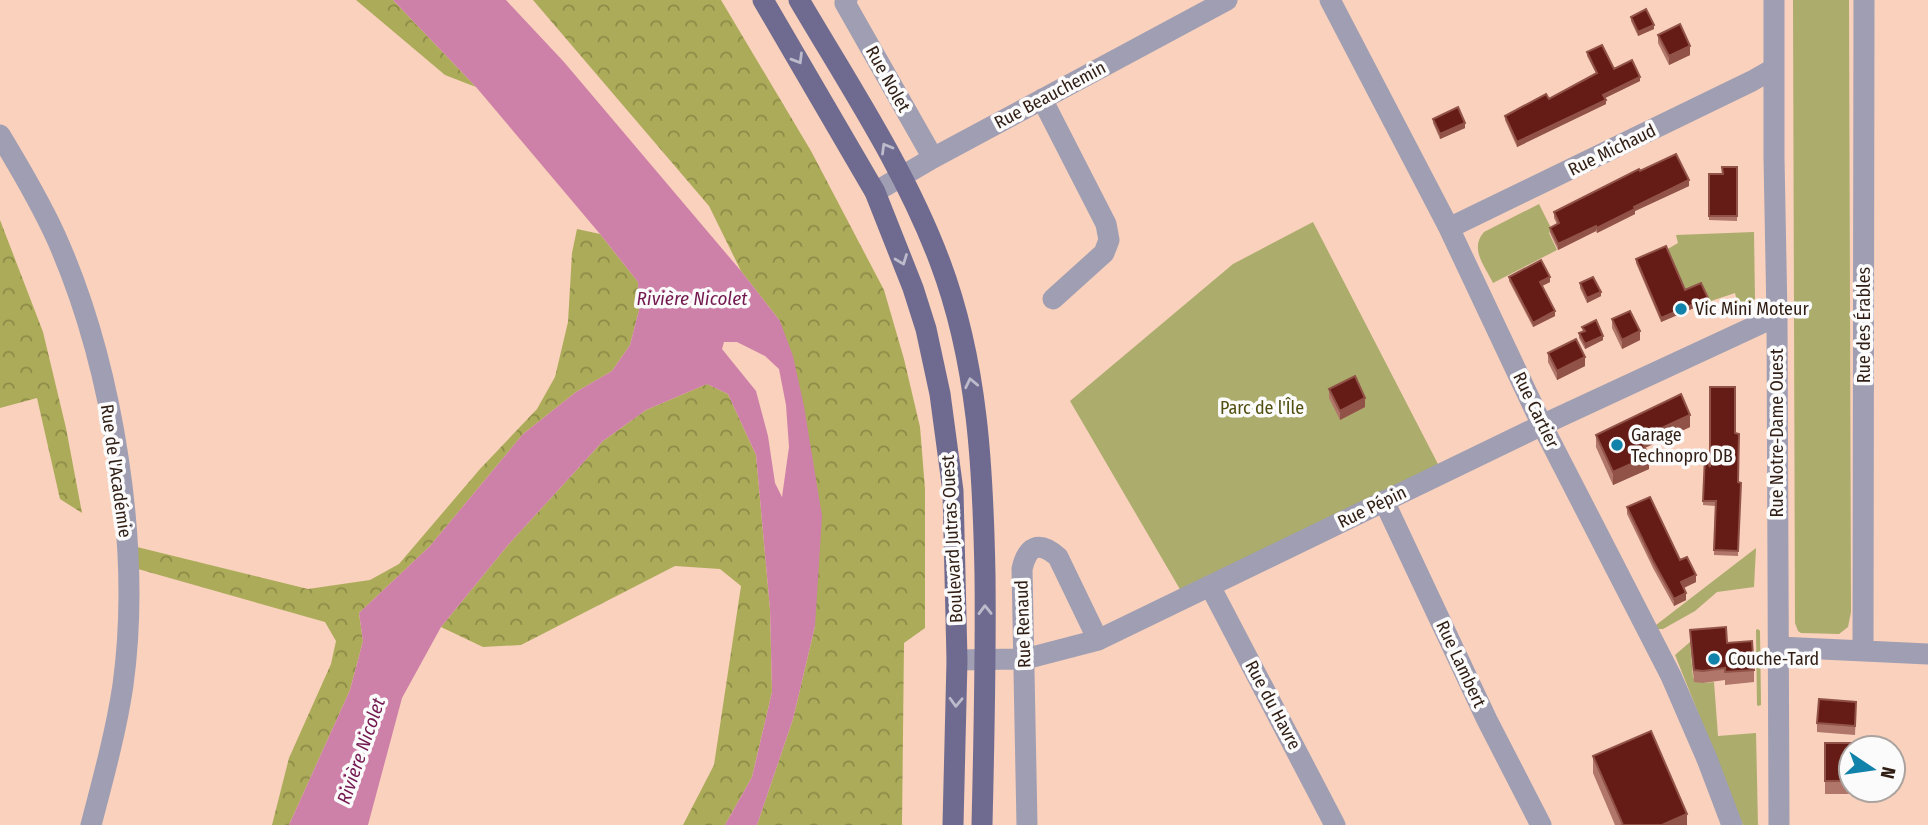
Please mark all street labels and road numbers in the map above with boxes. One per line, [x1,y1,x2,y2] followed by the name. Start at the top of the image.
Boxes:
[861,42,915,116] street label: Rue Nolet
[990,56,1110,134] street label: Rue Beauchemin
[1565,119,1659,181] street label: Rue Michaud
[1852,266,1875,383] street label: Rue des Érables
[1766,348,1788,518] street label: Rue Notre-Dame Ouest
[1508,368,1564,452] street label: Rue Cartier
[96,403,136,539] street label: Rue de l'Académie
[937,454,967,624] street label: Boulevard Jutras Ouest
[1334,481,1410,533] street label: Rue Pépin
[1010,580,1036,668] street label: Rue Renaud
[1431,617,1491,711] street label: Rue Lambert
[1240,657,1306,753] street label: Rue du Havre

